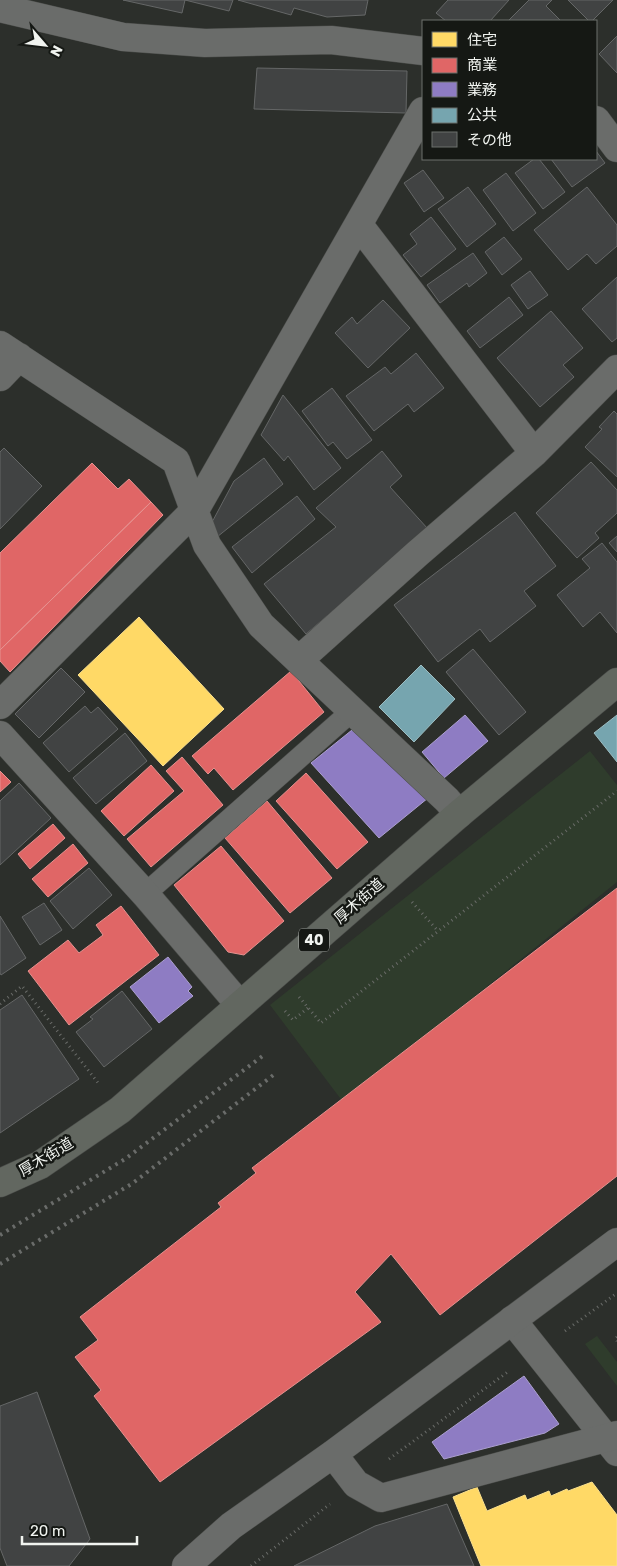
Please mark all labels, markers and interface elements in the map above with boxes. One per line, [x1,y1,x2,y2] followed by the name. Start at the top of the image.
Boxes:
[20,20,70,70] north arrow
[422,20,597,160] legend
[467,31,497,49] text: 住宅
[46,42,66,59] text: N
[467,56,497,74] text: 商業
[467,81,497,99] text: 業務
[467,106,497,124] text: 公共
[467,131,512,149] text: その他
[330,875,388,927] street label: 厚木街道
[299,928,329,952] road number: 40
[16,1134,76,1180] street label: 厚木街道
[22,1514,138,1546] scale bar
[30,1522,65,1540] text: 20 m

